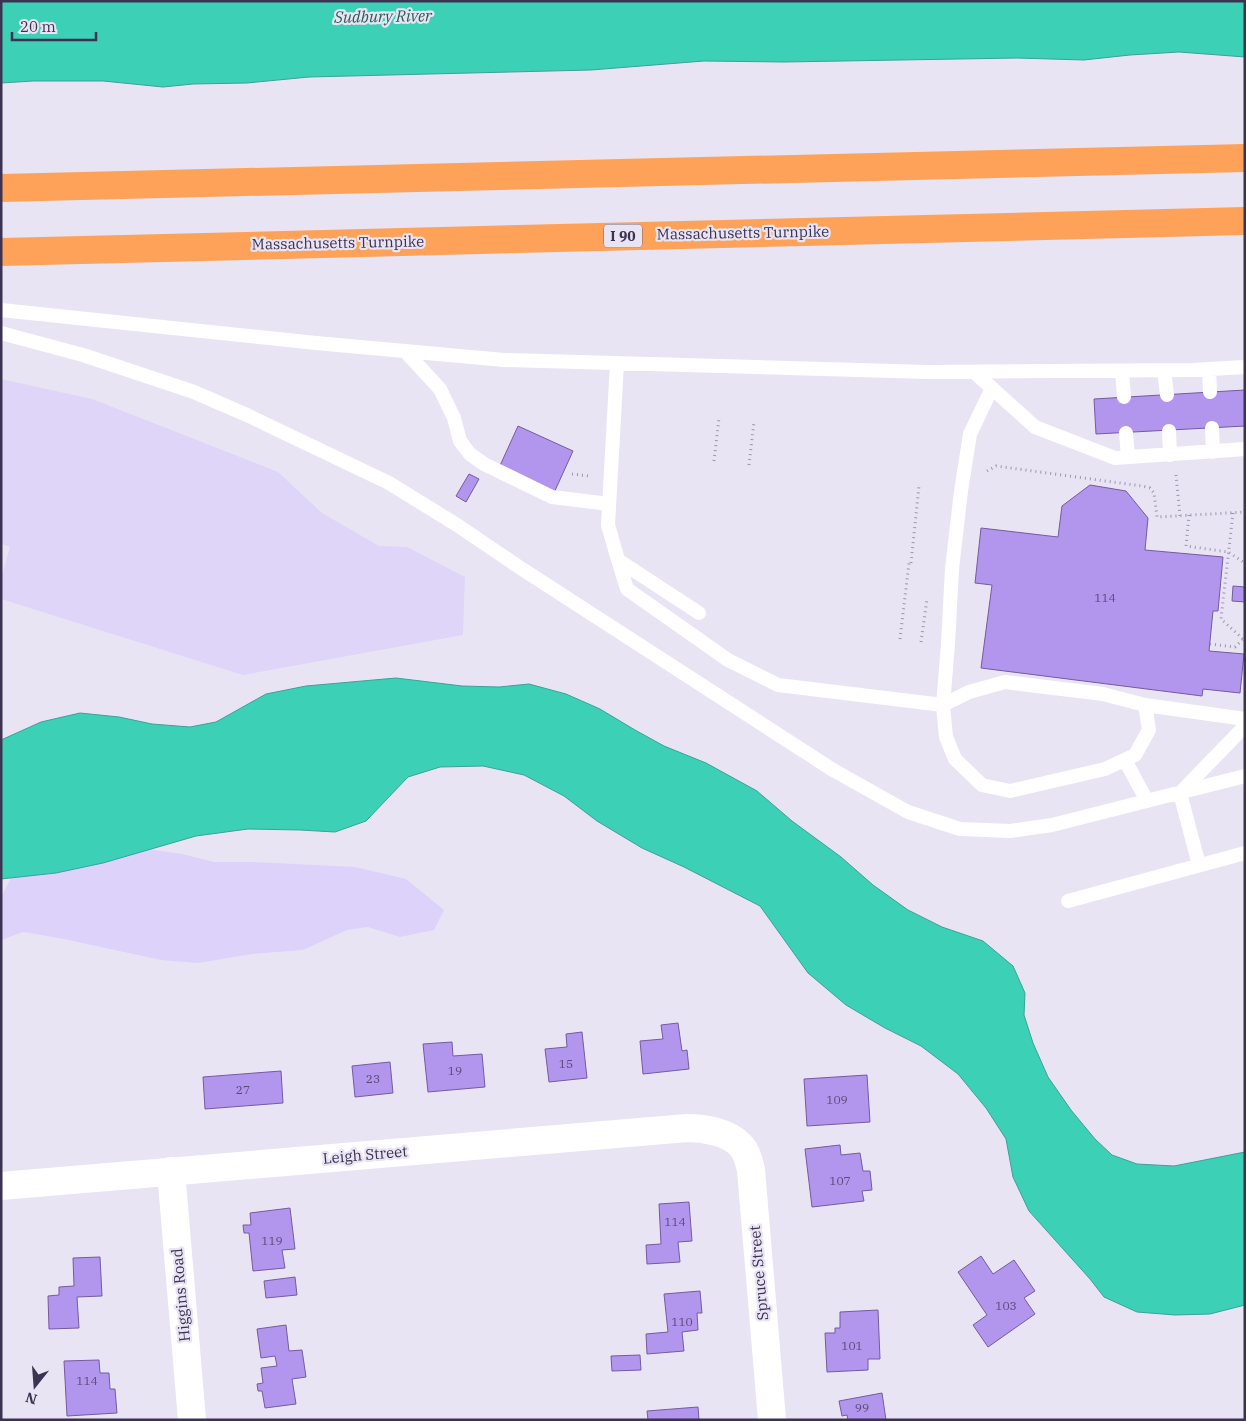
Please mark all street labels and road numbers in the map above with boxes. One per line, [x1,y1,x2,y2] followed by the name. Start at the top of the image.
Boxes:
[657,221,829,244] street label: Massachusetts Turnpike
[604,225,642,248] road number: I 90
[252,231,424,254] street label: Massachusetts Turnpike
[322,1141,408,1168] street label: Leigh Street
[745,1225,772,1321] street label: Spruce Street
[167,1248,194,1343] street label: Higgins Road

